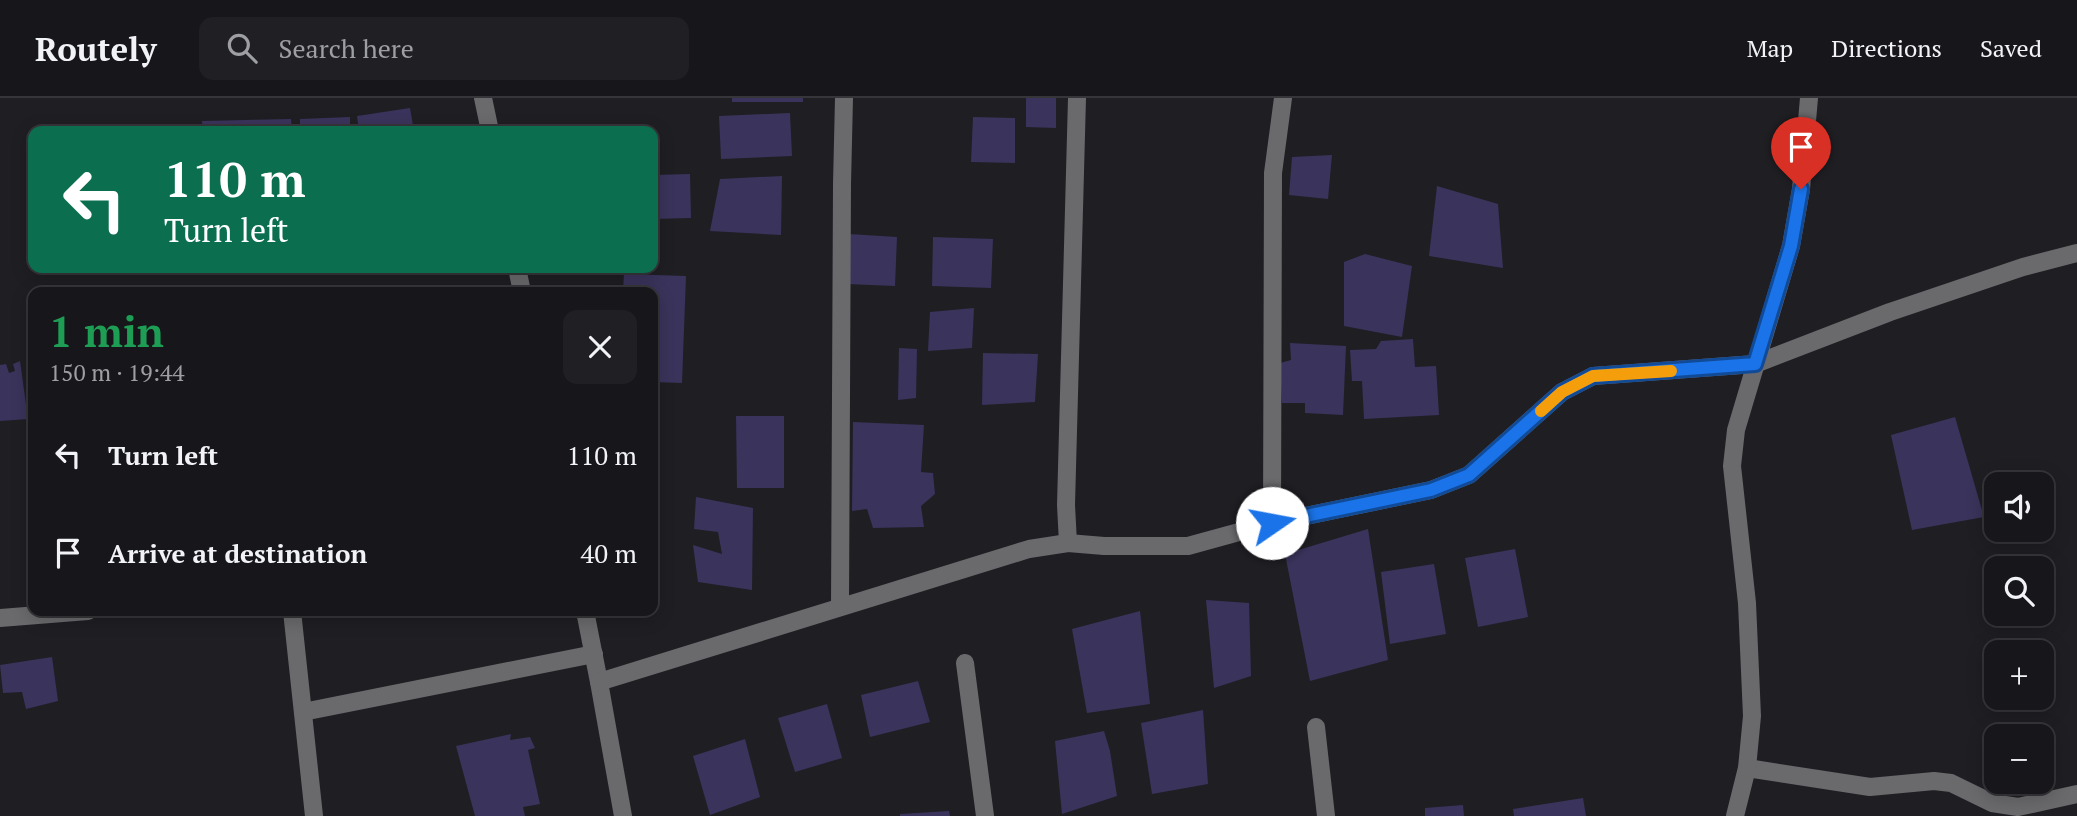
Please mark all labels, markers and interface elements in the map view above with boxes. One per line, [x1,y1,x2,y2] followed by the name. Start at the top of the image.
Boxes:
[199,17,689,80] search box
[35,27,157,70] text: Routely
[223,29,261,67] icon: search
[279,31,414,65] text: Search here
[1747,32,1793,64] text: Map
[1831,32,1942,64] text: Directions
[1980,32,2042,64] text: Saved
[1771,117,1831,189] pin
[1782,128,1820,166] icon: arrive
[164,146,306,211] text: 110 m
[49,154,140,245] icon: left
[164,209,288,251] text: Turn left
[49,303,164,359] text: 1 min
[563,310,637,384] button: close
[49,357,184,388] text: 150 m · 19:44
[49,436,87,474] icon: left
[108,438,218,472] text: Turn left
[567,438,637,472] text: 110 m
[1984,472,2054,794] map controls
[1984,472,2054,542] button: sound
[1235,486,1309,560] position arrow
[49,534,87,572] icon: arrive
[108,536,367,570] text: Arrive at destination
[581,536,637,570] text: 40 m
[1984,556,2054,626] button: search
[1984,640,2054,710] button: +
[1984,724,2054,794] button: −

